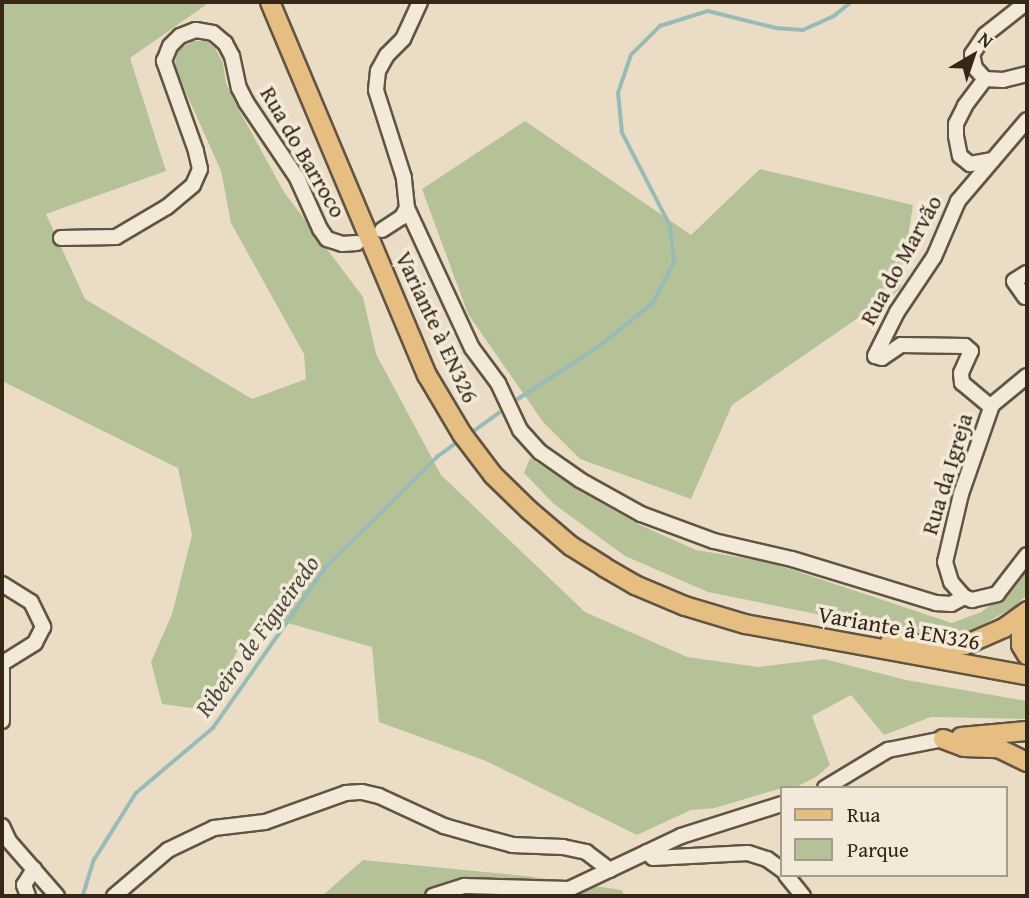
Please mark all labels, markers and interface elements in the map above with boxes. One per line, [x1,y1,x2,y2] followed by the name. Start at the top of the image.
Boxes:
[938,21,1008,91] north arrow
[972,25,1000,55] text: N
[254,81,352,223] street label: Rua do Barroco
[854,190,948,330] street label: Rua do Marvão
[390,247,484,407] street label: Variante à EN326
[915,410,979,538] street label: Rua da Igreja
[189,550,325,722] water label: Ribeiro de Figueiredo
[816,600,982,656] street label: Variante à EN326
[780,786,1008,877] legend
[847,799,880,830] text: Rua
[847,834,909,865] text: Parque

